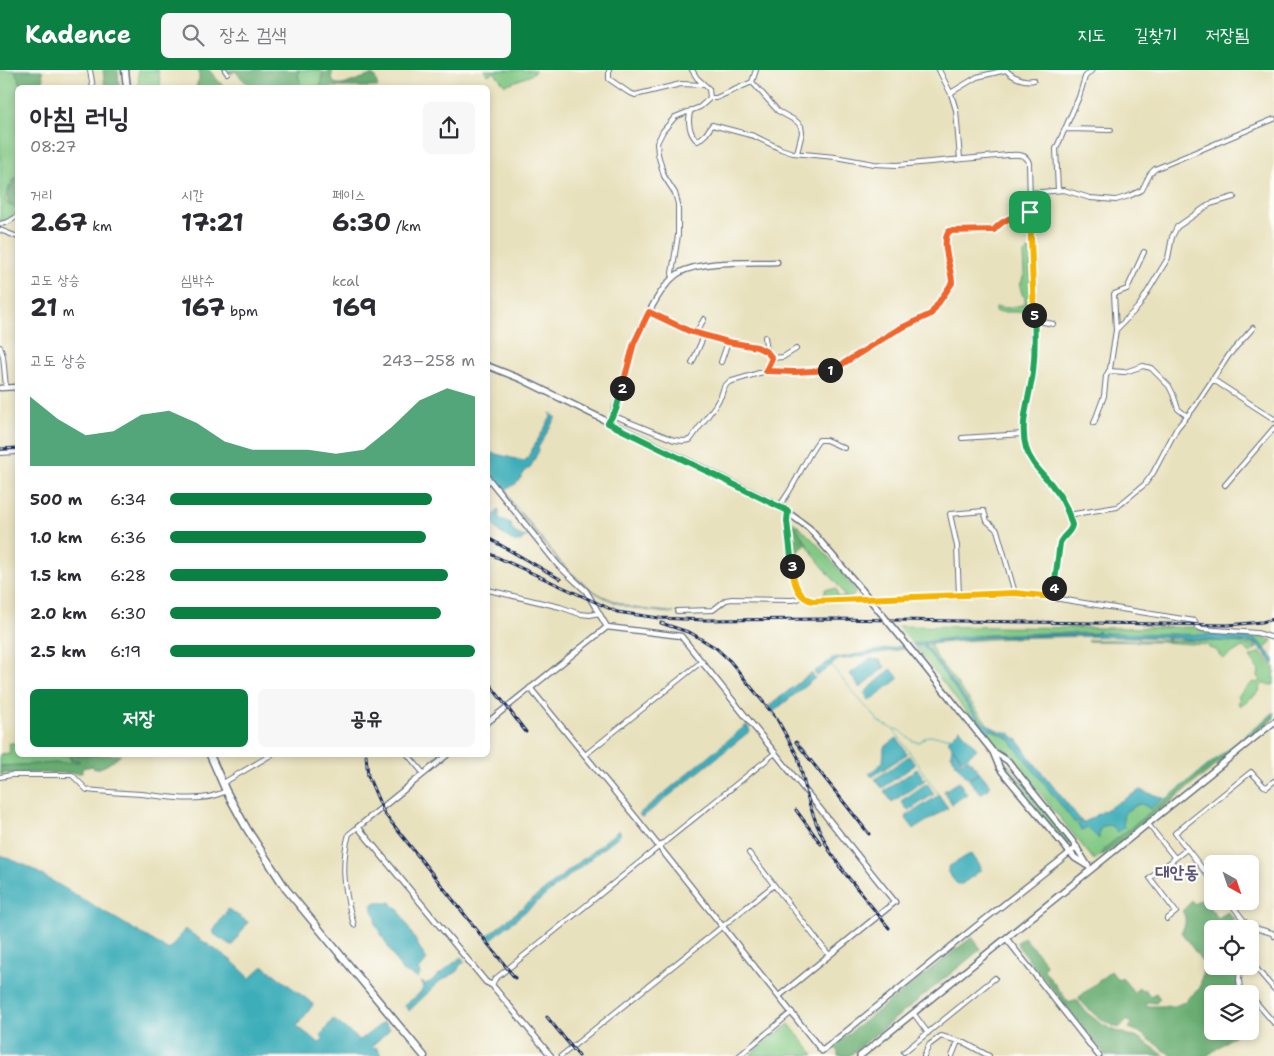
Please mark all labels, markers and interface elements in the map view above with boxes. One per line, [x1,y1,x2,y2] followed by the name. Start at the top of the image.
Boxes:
[161,13,511,58] search box
[25,19,131,51] text: Kadence
[179,21,207,49] icon: search
[219,22,287,47] text: 장소 검색
[1077,23,1106,47] text: 지도
[1134,23,1178,47] text: 길찾기
[1206,23,1249,47] text: 저장됨
[30,98,130,136] text: 아침 러닝
[423,102,475,154] button: share
[30,136,76,157] text: 08:27
[30,186,53,204] text: 거리
[181,186,204,204] text: 시간
[332,186,366,204] text: 페이스
[1009,191,1051,233] pin
[1016,198,1044,226] icon: arrive
[30,205,87,239] text: 2.67
[181,205,244,239] text: 17:21
[332,205,391,239] text: 6:30
[87,217,112,235] text: km
[391,217,421,235] text: /km
[30,271,80,289] text: 고도 상승
[181,271,215,289] text: 심박수
[332,272,359,290] text: kcal
[30,290,58,324] text: 21
[181,290,225,324] text: 167
[332,290,377,324] text: 169
[58,302,75,320] text: m
[225,302,258,320] text: bpm
[1022,302,1046,328] pin: 5
[1030,306,1039,324] text: 5
[30,350,87,371] text: 고도 상승
[382,350,475,371] text: 243–258 m
[818,358,842,382] pin: 1
[827,361,834,379] text: 1
[610,376,634,400] pin: 2
[618,379,627,397] text: 2
[30,489,82,510] text: 500 m
[110,489,146,510] text: 6:34
[30,527,82,548] text: 1.0 km
[110,527,146,548] text: 6:36
[780,554,804,578] pin: 3
[788,557,797,575] text: 3
[30,565,82,586] text: 1.5 km
[110,565,146,586] text: 6:28
[1042,576,1066,600] pin: 4
[1050,579,1059,597] text: 4
[30,603,87,624] text: 2.0 km
[110,603,146,624] text: 6:30
[30,641,86,662] text: 2.5 km
[110,641,141,662] text: 6:19
[30,689,248,747] button: 저장
[258,689,475,747] button: 공유
[1204,855,1259,910] north arrow
[1204,855,1259,1040] map controls
[1155,860,1199,884] district label: 대안동
[1204,920,1259,975] button: locate
[1204,985,1259,1040] button: layers

